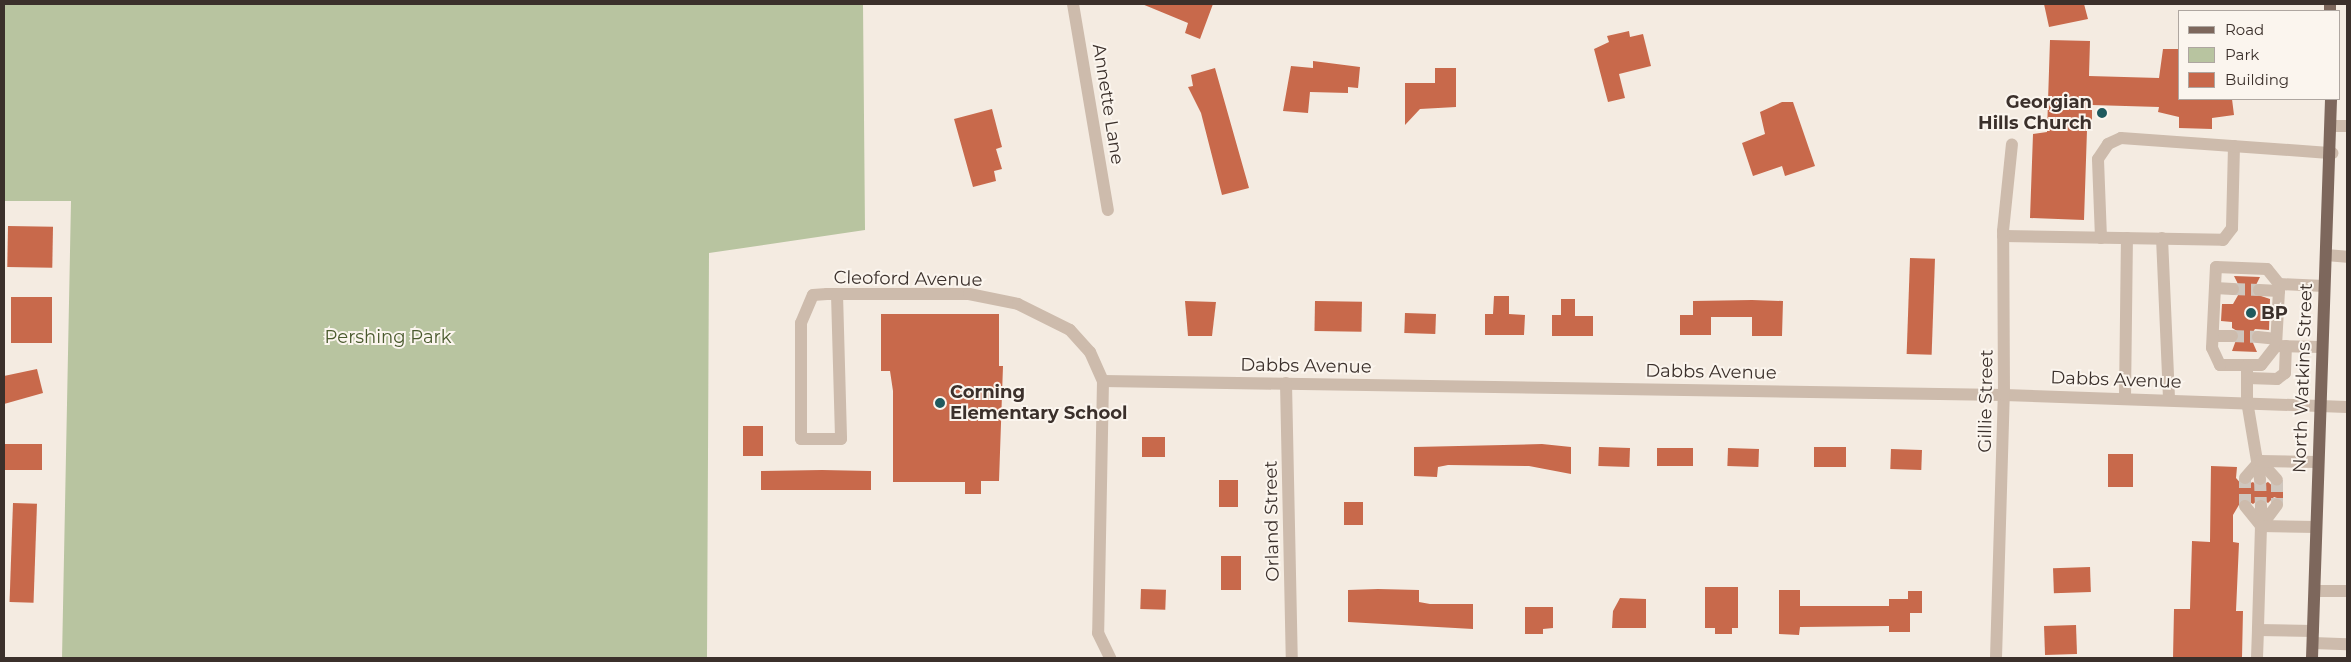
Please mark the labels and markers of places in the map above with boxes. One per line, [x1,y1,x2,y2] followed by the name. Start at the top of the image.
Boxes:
[1978,92,2092,134] place label: Georgian Hills Church
[2096,107,2108,119] marker: Georgian Hills Church
[2261,302,2288,324] place label: BP
[2245,307,2257,319] marker: BP
[950,382,1127,424] place label: Corning Elementary School
[934,397,946,409] marker: Corning Elementary School

